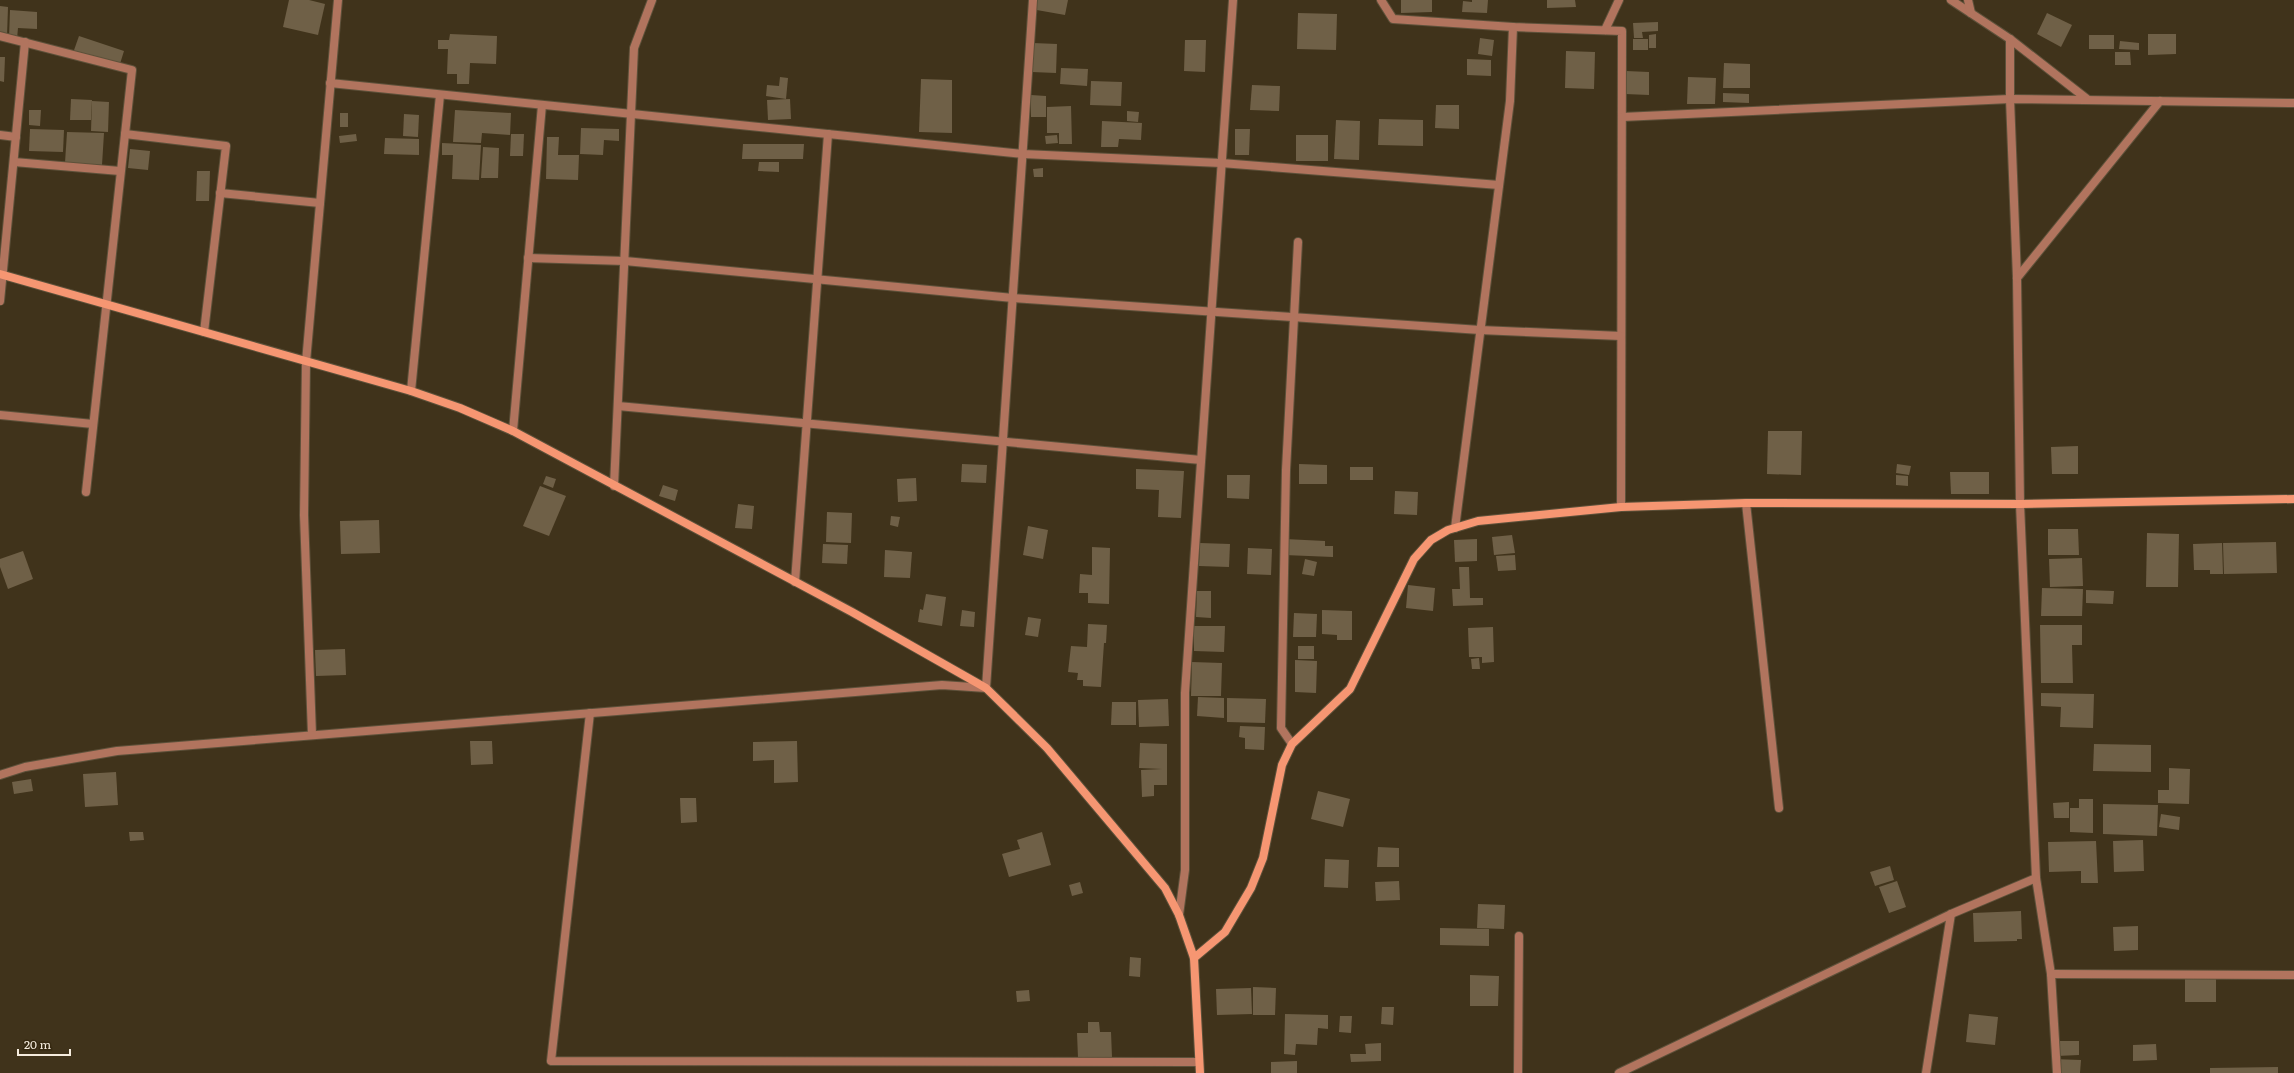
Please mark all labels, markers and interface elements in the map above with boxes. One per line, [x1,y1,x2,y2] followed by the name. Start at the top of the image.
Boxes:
[18,1031,70,1057] scale bar
[24,1035,51,1053] text: 20 m

